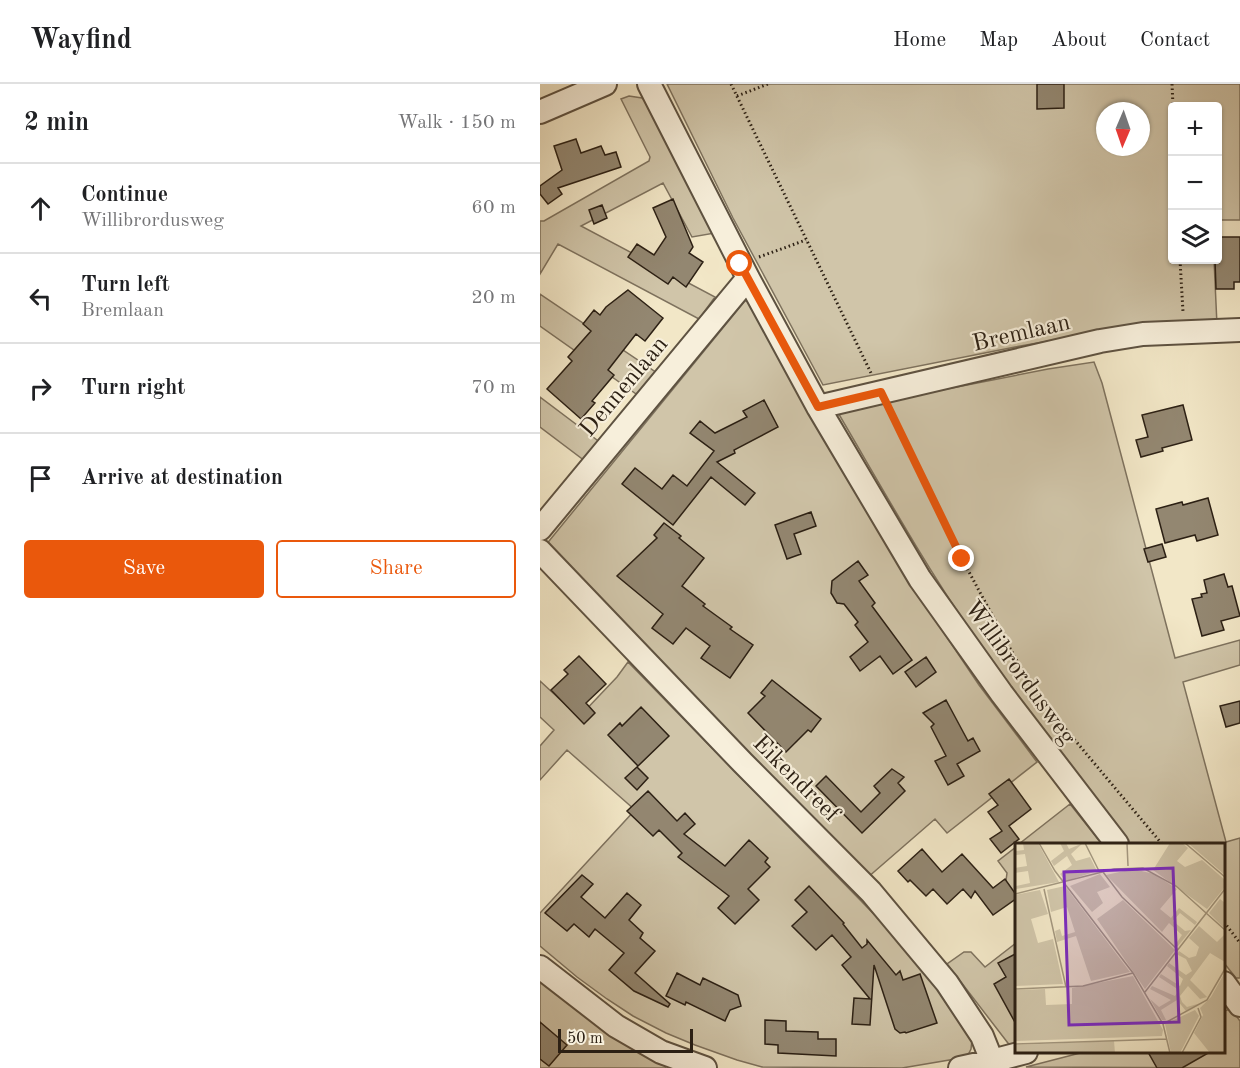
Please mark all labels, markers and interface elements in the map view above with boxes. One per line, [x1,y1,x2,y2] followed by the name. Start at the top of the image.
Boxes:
[30,27,132,55] text: Wayfind
[893,30,946,51] text: Home
[979,30,1018,51] text: Map
[1051,30,1107,51] text: About
[1140,30,1210,51] text: Contact
[1096,102,1150,156] north arrow
[1168,102,1222,264] map controls
[1168,102,1222,156] button: +
[24,110,89,136] text: 2 min
[397,113,516,133] text: Walk · 150 m
[1168,156,1222,210] button: −
[81,184,168,206] text: Continue
[24,192,57,225] icon: ahead
[471,198,516,218] text: 60 m
[1168,210,1222,264] button: layers
[81,211,224,231] text: Willibrordusweg
[726,250,752,276] route start
[81,274,170,296] text: Turn left
[24,282,57,315] icon: left
[471,288,516,308] text: 20 m
[81,301,164,321] text: Bremlaan
[970,311,1073,357] street label: Bremlaan
[576,332,673,442] street label: Dennenlaan
[24,372,57,405] icon: right
[81,377,185,399] text: Turn right
[471,378,516,398] text: 70 m
[24,462,57,495] icon: arrive
[81,467,283,489] text: Arrive at destination
[24,540,264,598] button: Save
[276,540,516,598] button: Share
[948,545,974,571] route end
[959,597,1080,750] street label: Willibrordusweg
[748,731,844,828] street label: Eikendreef
[1015,843,1225,1053] inset map
[558,1026,693,1054] scale bar
[567,1031,603,1047] text: 50 m

